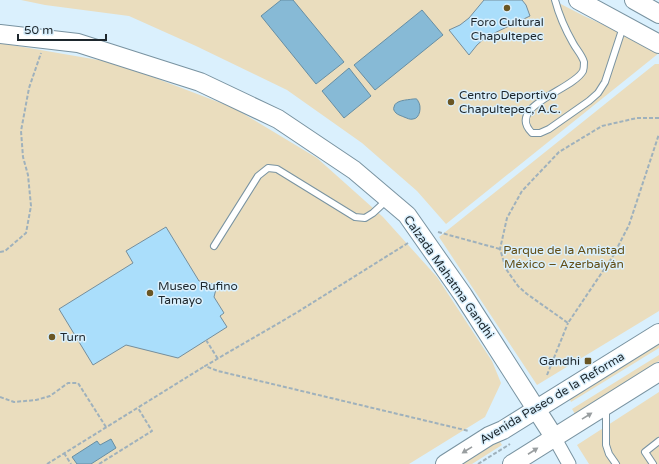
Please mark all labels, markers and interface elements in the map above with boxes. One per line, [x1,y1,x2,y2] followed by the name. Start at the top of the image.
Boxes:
[502,3,512,13] marker: Foro Cultural Chapultepec
[470,15,544,43] place label: Foro Cultural Chapultepec
[18,16,106,42] scale bar
[24,23,53,37] text: 50 m
[459,88,561,116] place label: Centro Deportivo Chapultepec, A.C.
[446,97,456,107] marker: Centro Deportivo Chapultepec, A.C.
[401,213,497,341] street label: Calzada Mahatma Gandhi
[503,243,625,271] park label: Parque de la Amistad México – Azerbaiyán
[158,279,238,307] place label: Museo Rufino Tamayo
[145,288,155,298] marker: Museo Rufino Tamayo
[60,330,86,344] place label: Turn
[47,332,57,342] marker: Turn
[477,349,627,447] street label: Avenida Paseo de la Reforma
[539,354,580,368] place label: Gandhi
[583,356,593,366] marker: Gandhi
[581,413,593,420] one-way arrow
[461,447,473,454] one-way arrow
[527,447,539,454] one-way arrow

